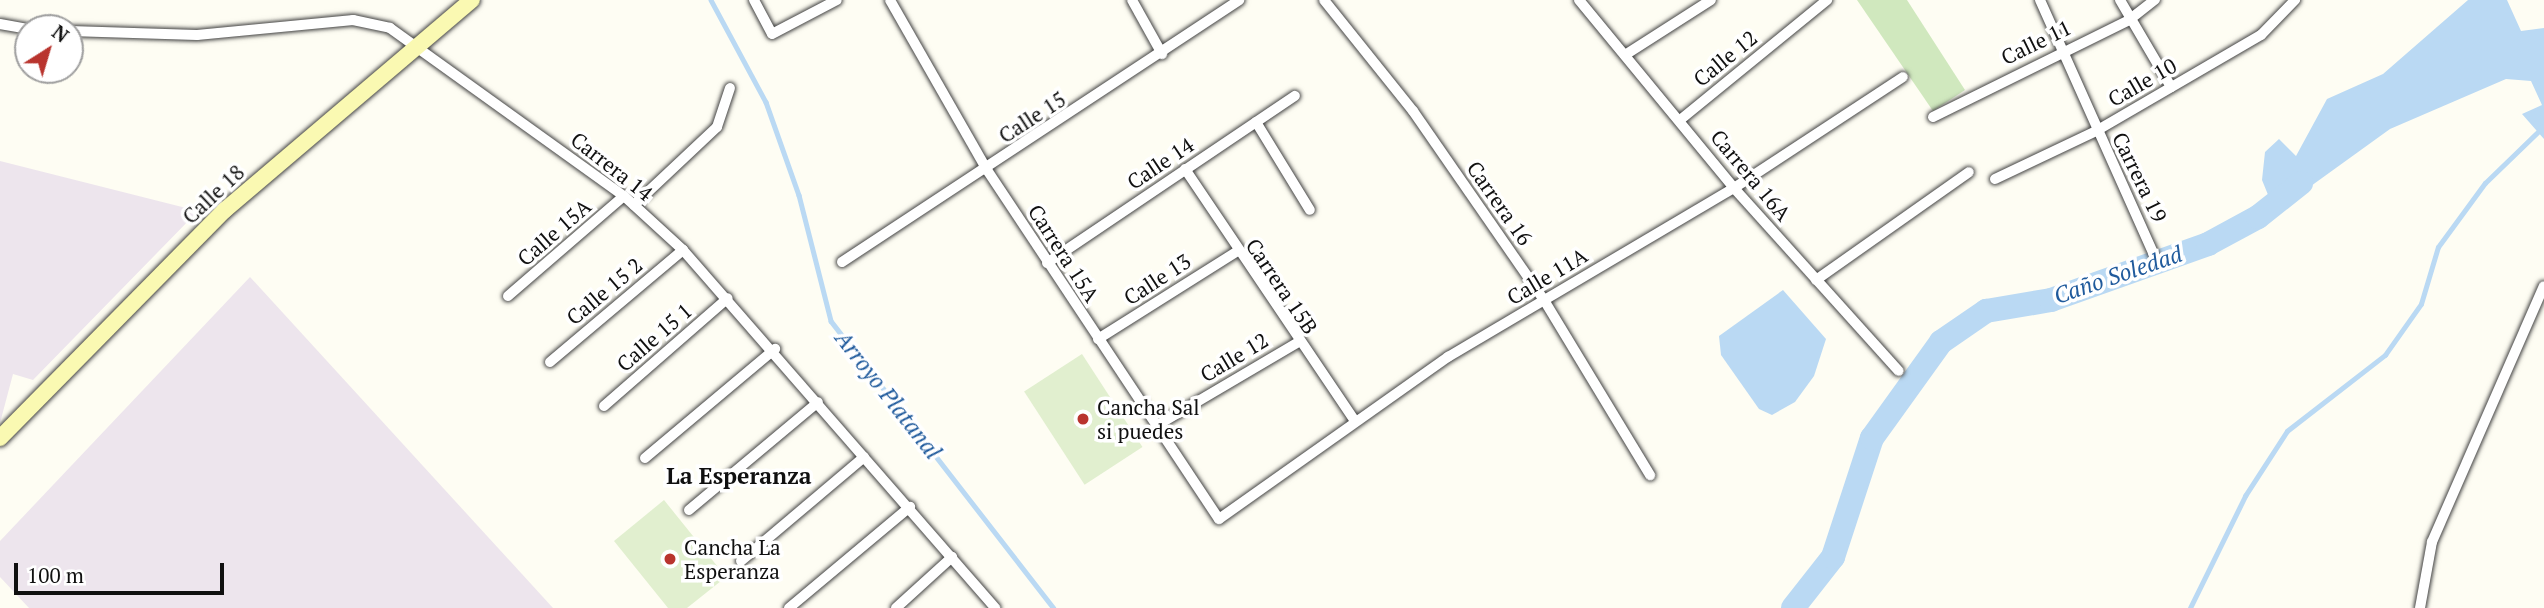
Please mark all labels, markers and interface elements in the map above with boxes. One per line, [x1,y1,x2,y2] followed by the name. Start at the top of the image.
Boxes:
[14,14,84,84] north arrow
[1997,14,2075,70] street label: Calle 11
[47,19,74,48] text: N
[1688,25,1762,91] street label: Calle 12
[2103,52,2181,112] street label: Calle 10
[994,86,1070,148] street label: Calle 15
[1706,124,1796,226] street label: Carrera 16A
[566,126,658,206] street label: Carrera 14
[2107,128,2173,226] street label: Carrera 19
[1122,132,1198,194] street label: Calle 14
[1462,156,1538,250] street label: Carrera 16
[177,159,249,229] street label: Calle 18
[512,193,596,271] street label: Calle 15A
[1023,199,1105,307] street label: Carrera 15A
[1241,233,1323,339] street label: Carrera 15B
[2050,240,2186,310] water label: Caño Soledad
[1502,242,1592,310] street label: Calle 11A
[1119,248,1195,310] street label: Calle 13
[561,252,647,330] street label: Calle 15 2
[611,298,697,376] street label: Calle 15 1
[829,325,947,465] water label: Arroyo Platanal
[1195,327,1273,387] street label: Calle 12
[1097,394,1200,444] place label: Cancha Sal si puedes
[1075,411,1091,427] marker: Cancha Sal si puedes
[666,462,812,490] district label: La Esperanza
[684,534,781,584] place label: Cancha La Esperanza
[18,548,228,592] scale bar
[662,551,678,567] marker: Cancha La Esperanza
[27,561,84,589] text: 100 m

